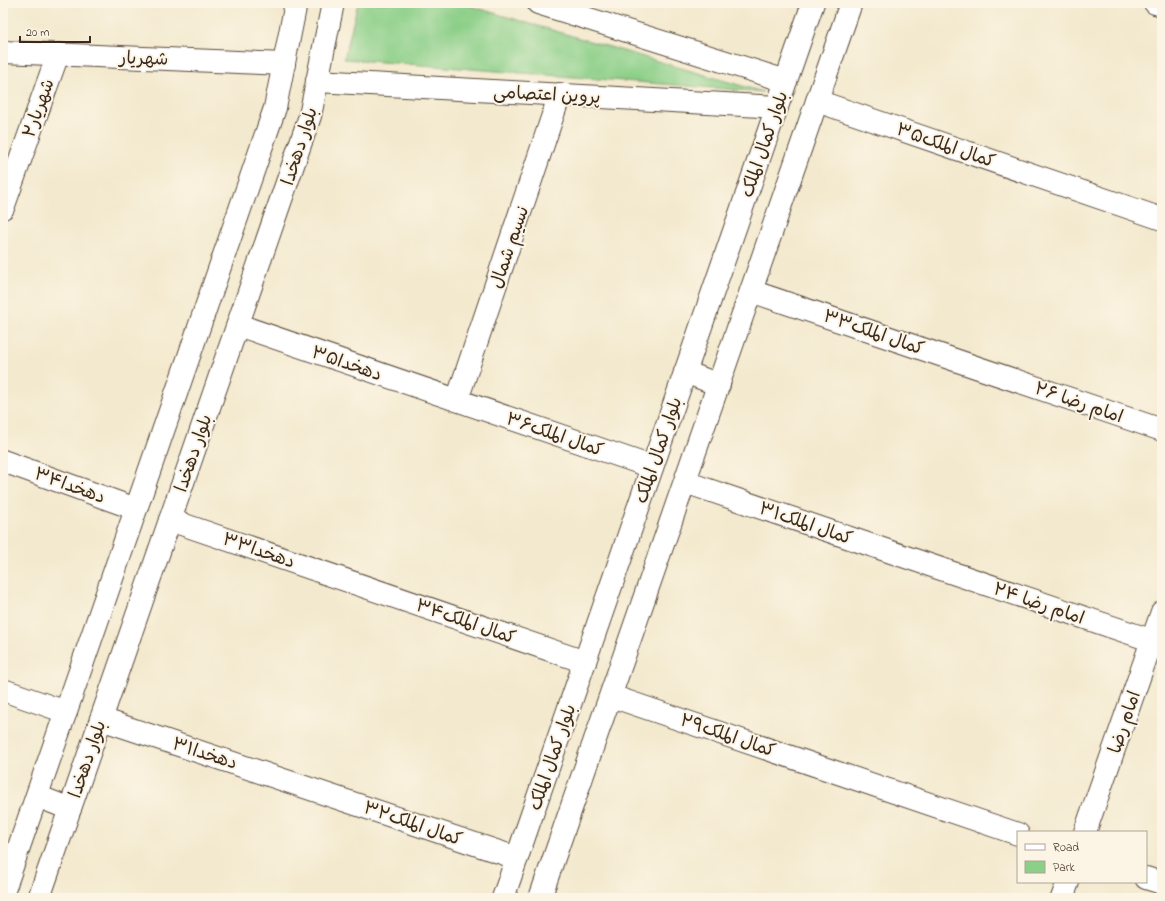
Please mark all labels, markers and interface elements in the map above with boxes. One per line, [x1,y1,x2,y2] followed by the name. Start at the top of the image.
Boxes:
[20,18,90,44] scale bar
[26,24,49,42] text: 20 m
[117,46,169,74] street label: شهریار
[17,75,63,142] street label: شهریار۲
[493,80,601,112] street label: پروین اعتصامی
[736,88,796,201] street label: بلوار کمال الملک
[276,104,326,189] street label: بلوار دهخدا
[892,118,999,176] street label: کمال الملک۳۵
[485,203,537,292] street label: نسیم شمال
[819,304,928,363] street label: کمال الملک۳۳
[308,341,385,389] street label: دهخدا۳۵
[1031,377,1126,431] street label: امام رضا ۲۶
[630,394,690,507] street label: بلوار کمال الملک
[502,407,607,465] street label: کمال الملک۳۶
[169,411,220,496] street label: بلوار دهخدا
[30,462,108,512] street label: دهخدا۳۴
[755,497,856,553] street label: کمال الملک۳۱
[219,527,298,576] street label: دهخدا۳۳
[989,577,1087,633] street label: امام رضا ۲۴
[412,594,519,652] street label: کمال الملک۳۴
[1103,688,1149,757] street label: امام رضا
[524,701,584,814] street label: بلوار کمال الملک
[676,708,779,765] street label: کمال الملک۲۹
[63,717,114,802] street label: بلوار دهخدا
[169,732,240,778] street label: دهخدا۳۱
[359,796,466,854] street label: کمال الملک۳۲
[1017,831,1147,883] legend
[1053,839,1079,857] text: Road
[1053,859,1075,877] text: Park

